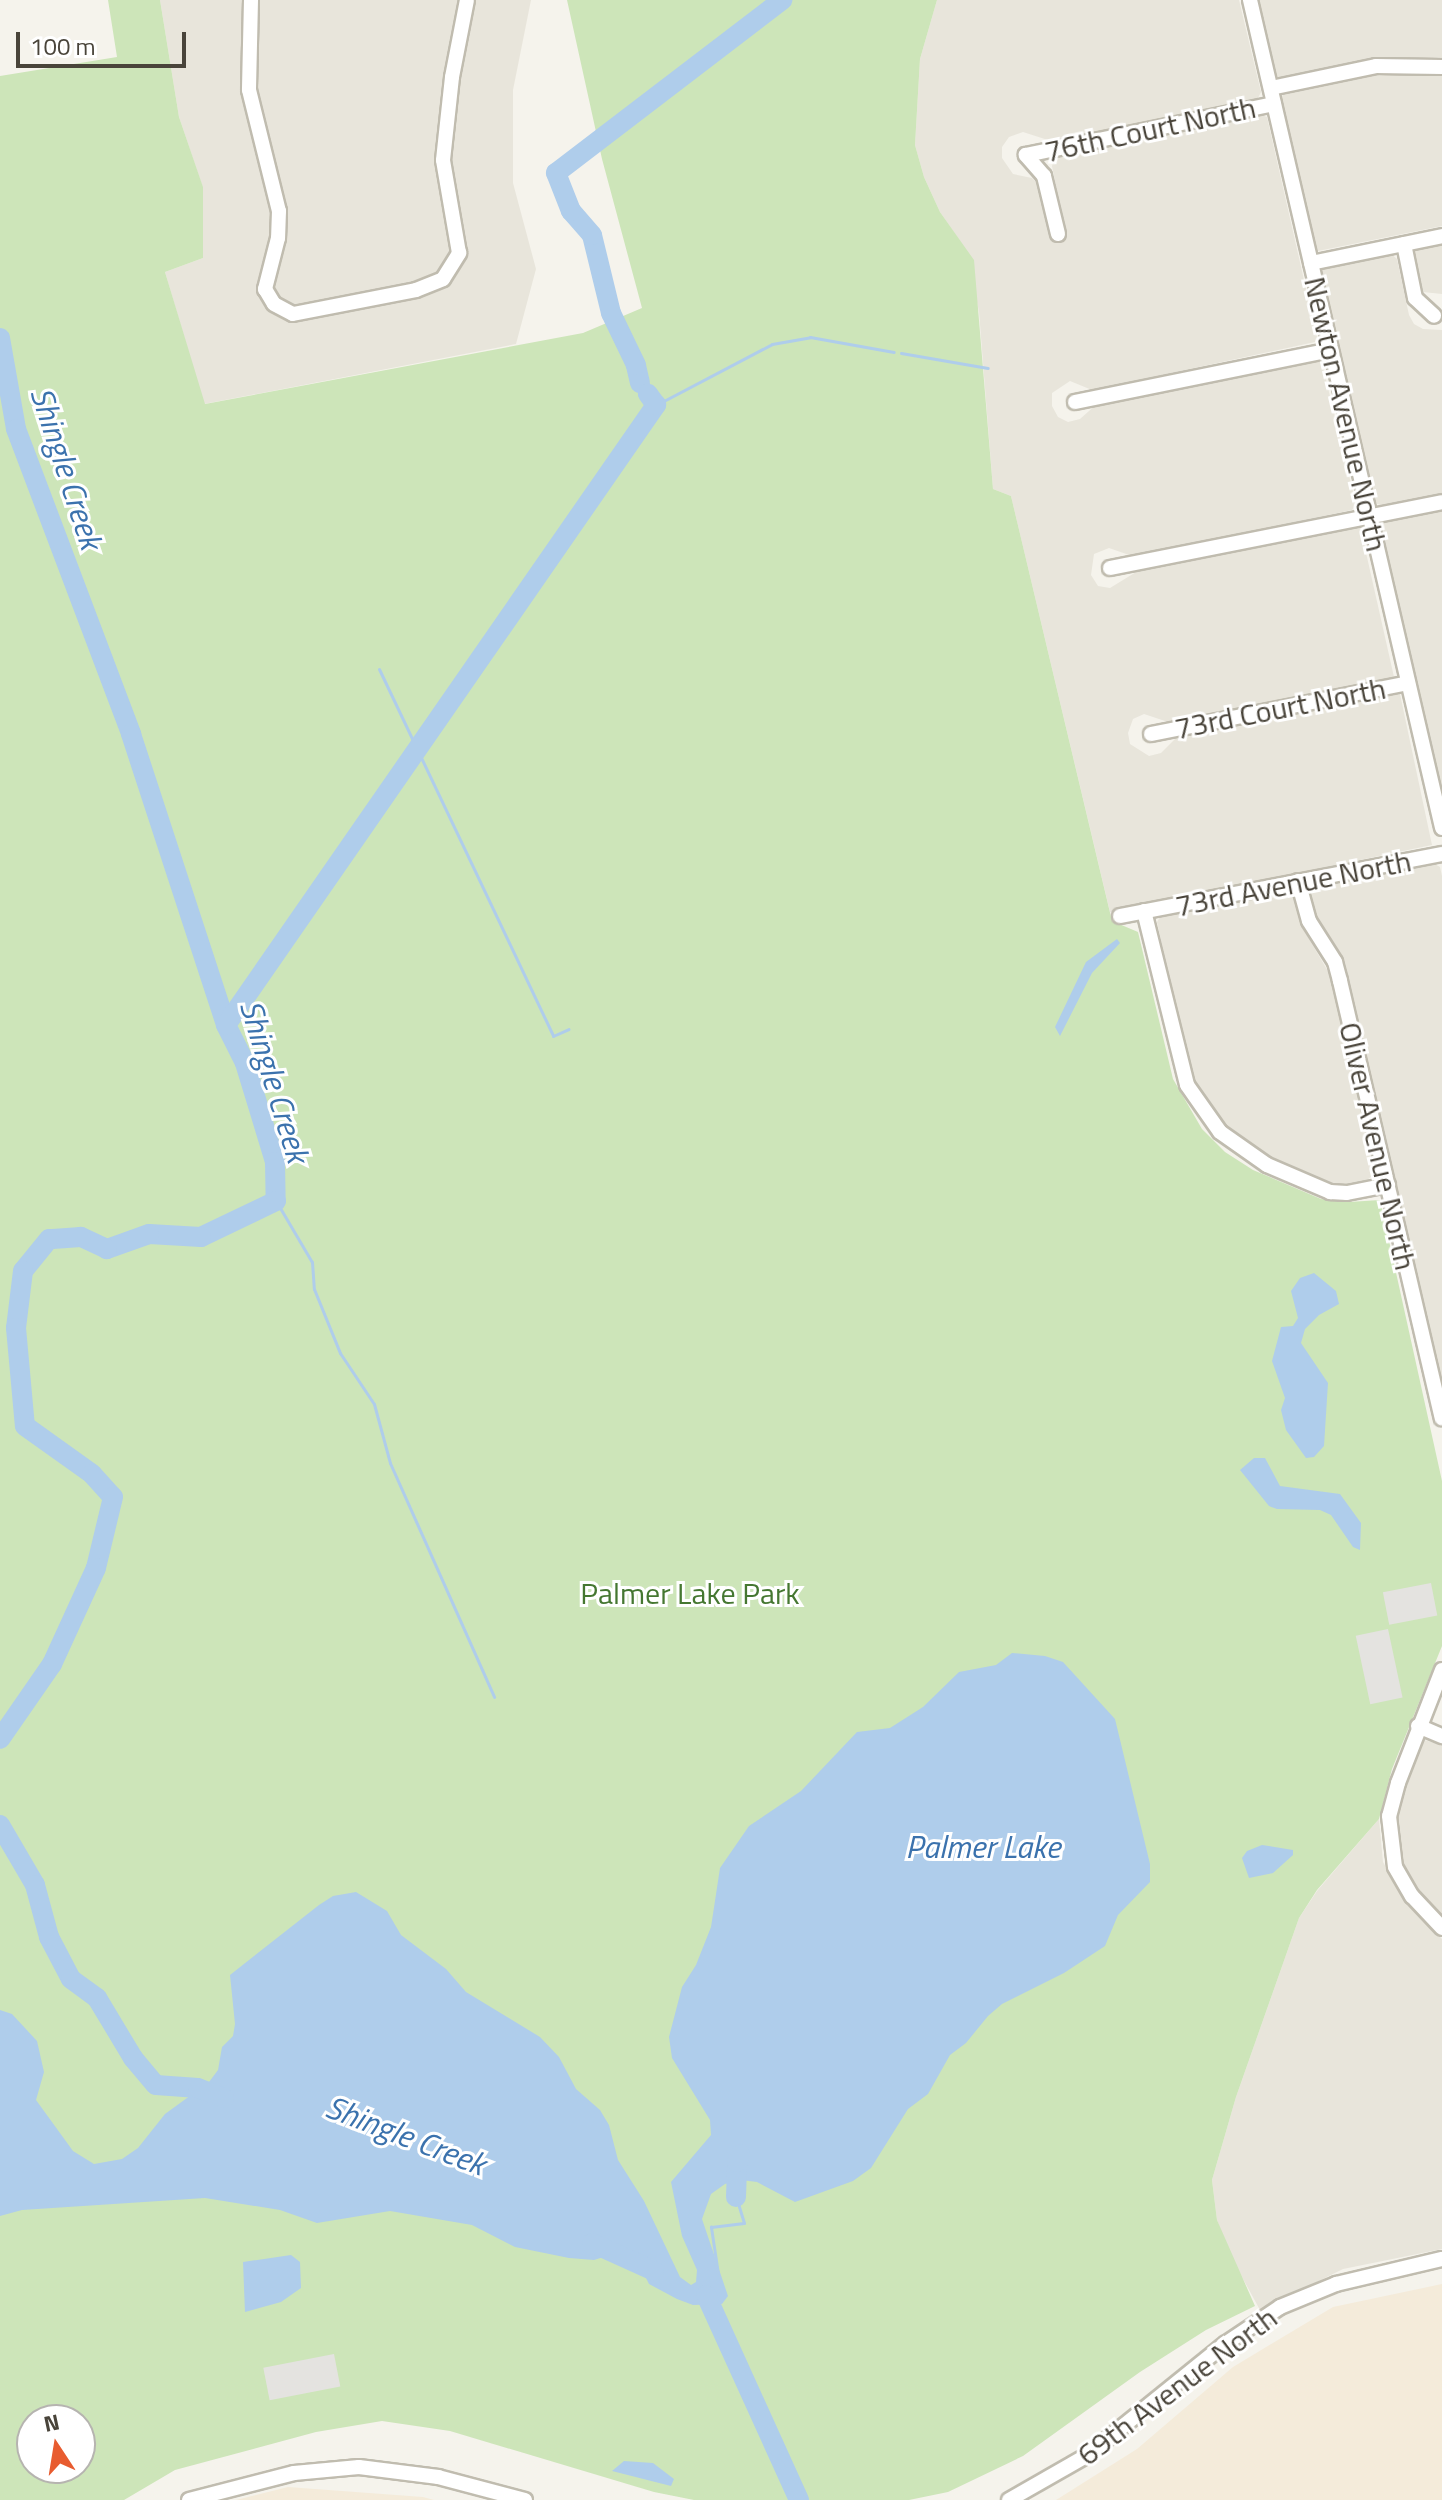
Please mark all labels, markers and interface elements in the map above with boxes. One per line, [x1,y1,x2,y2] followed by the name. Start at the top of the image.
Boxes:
[20,16,190,66] scale bar
[30,28,96,64] text: 100 m
[1041,89,1259,169] street label: 76th Court North
[1297,273,1395,555] street label: Newton Avenue North
[23,382,111,554] water label: Shingle Creek
[1171,670,1389,746] street label: 73rd Court North
[1172,842,1414,924] street label: 73rd Avenue North
[232,995,318,1167] water label: Shingle Creek
[1332,1019,1424,1273] street label: Oliver Avenue North
[580,1575,800,1611] park label: Palmer Lake Park
[905,1827,1061,1865] water label: Palmer Lake
[321,2087,491,2183] water label: Shingle Creek
[1070,2299,1284,2473] street label: 69th Avenue North
[16,2404,96,2484] north arrow
[40,2404,62,2441] text: N

